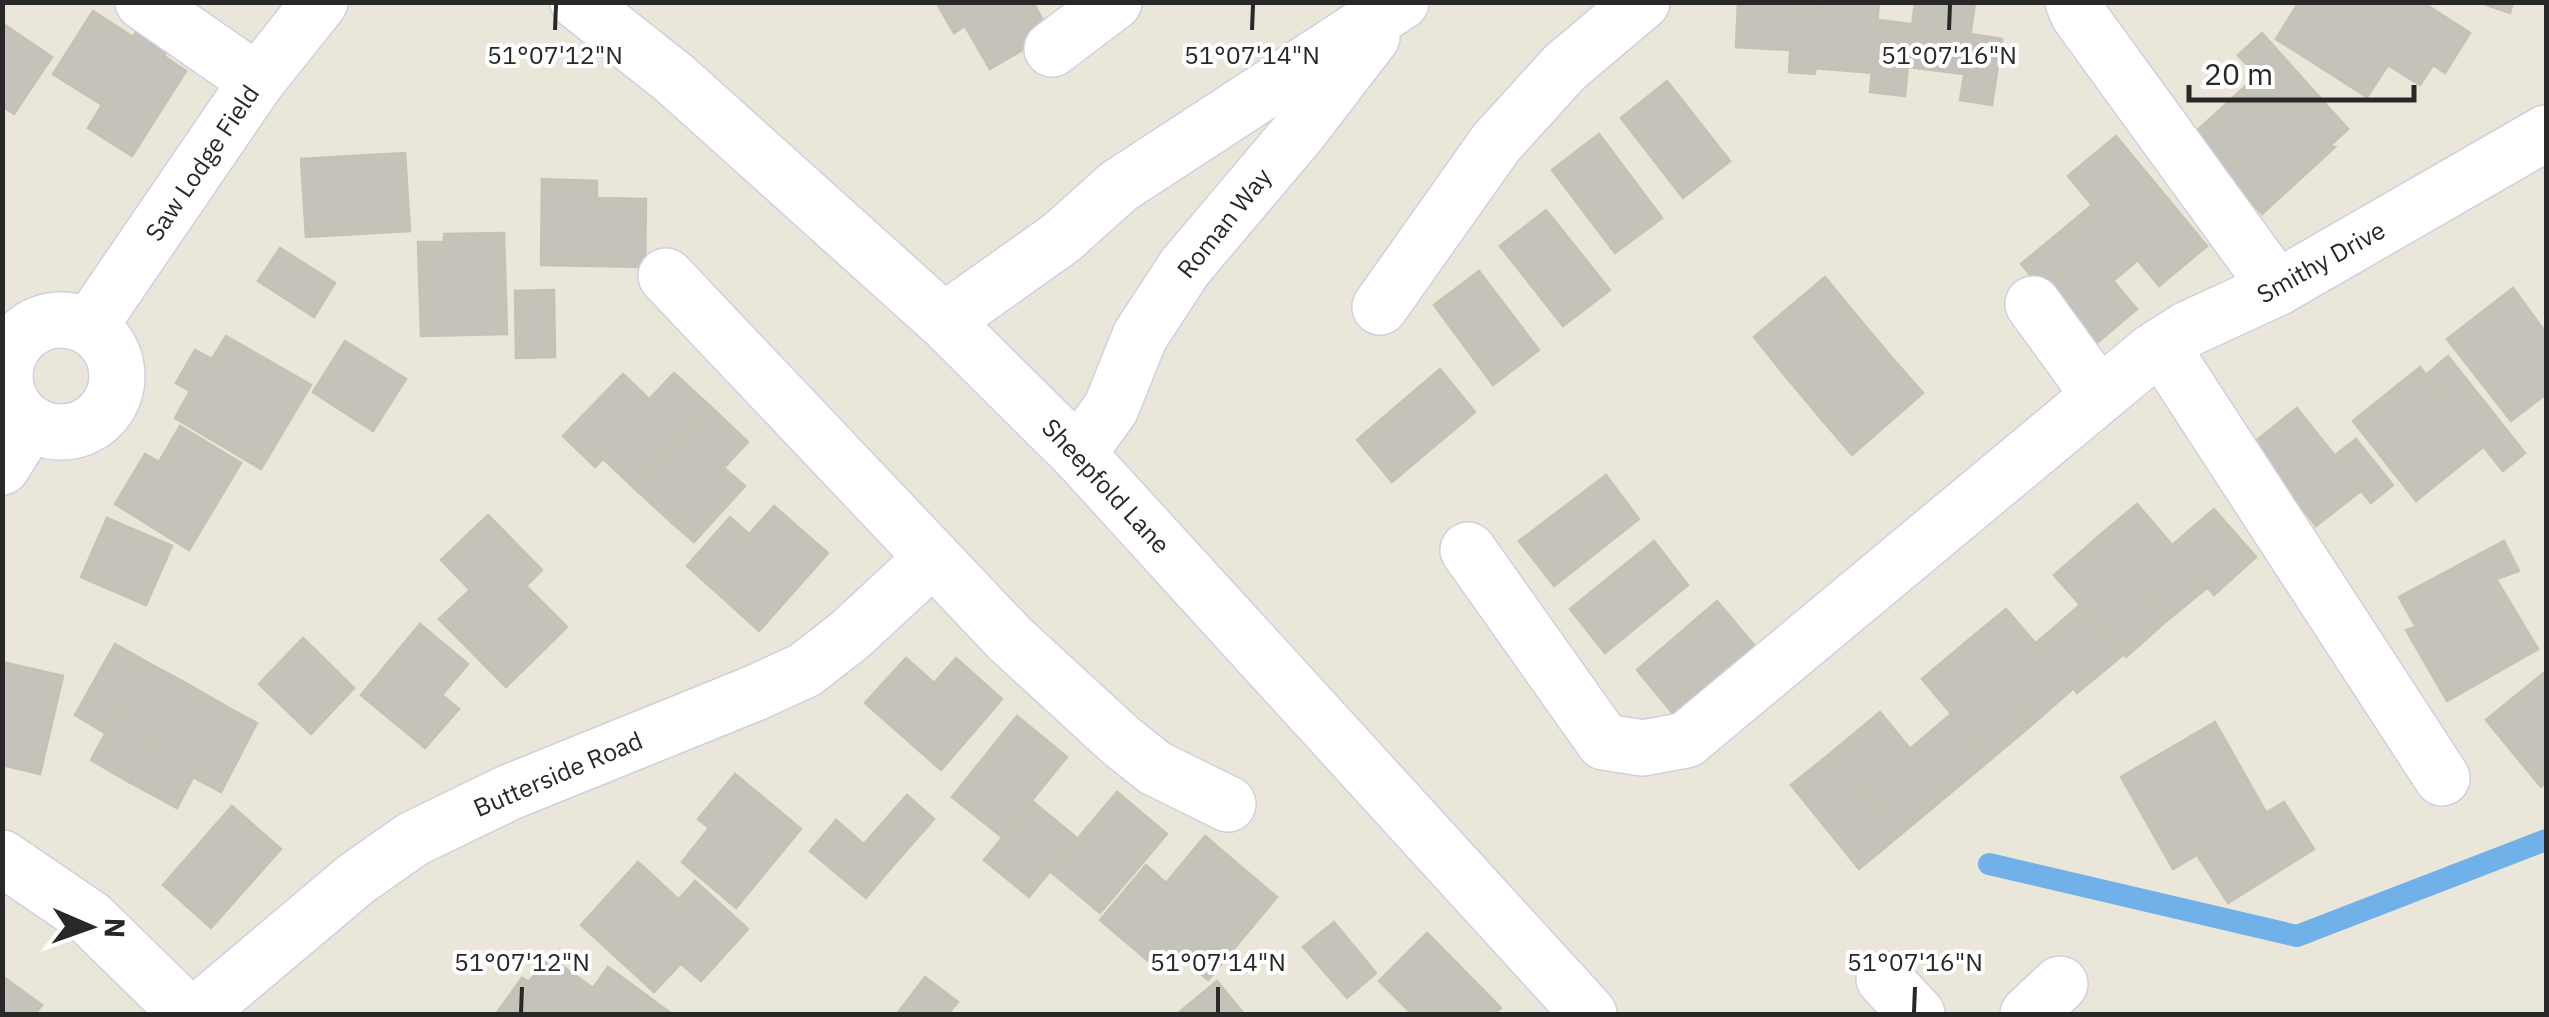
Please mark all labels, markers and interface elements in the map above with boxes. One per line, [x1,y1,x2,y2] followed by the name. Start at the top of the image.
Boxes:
[487,38,623,71] text: 51°07'12"N
[1184,38,1320,71] text: 51°07'14"N
[1881,38,2017,71] text: 51°07'16"N
[2189,40,2414,102] scale bar
[2204,54,2273,93] text: 20 m
[137,78,266,247] street label: Saw Lodge Field
[1169,160,1278,285] street label: Roman Way
[2251,213,2391,310] street label: Smithy Drive
[1035,411,1178,560] street label: Sheepfold Lane
[468,723,647,824] street label: Butterside Road
[40,877,140,977] north arrow
[97,917,134,939] text: N
[454,945,590,978] text: 51°07'12"N
[1150,945,1286,978] text: 51°07'14"N
[1847,945,1983,978] text: 51°07'16"N

